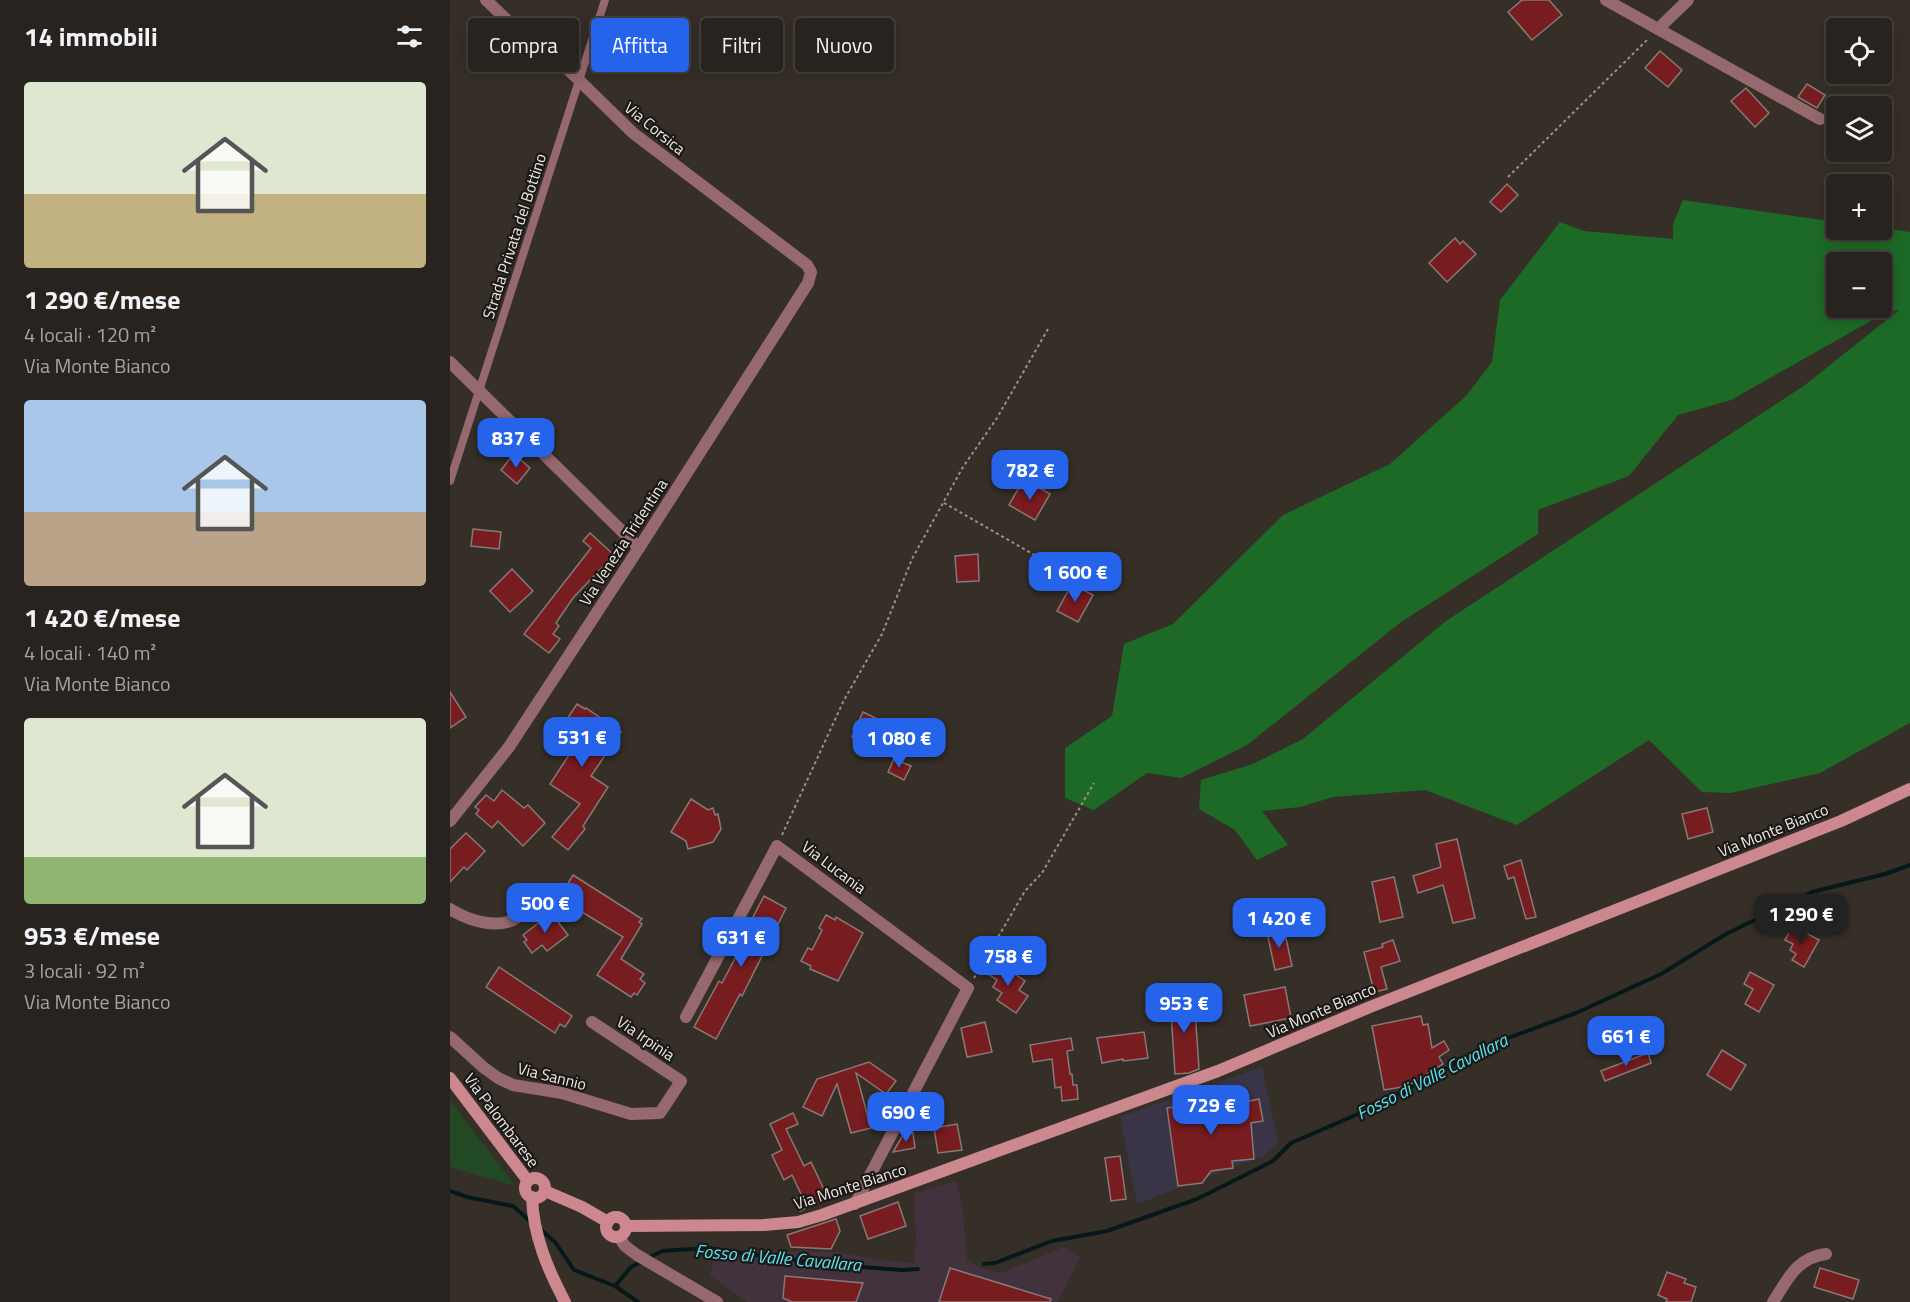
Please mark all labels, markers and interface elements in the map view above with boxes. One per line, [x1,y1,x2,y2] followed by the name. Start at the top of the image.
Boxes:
[24,17,158,56] text: 14 immobili
[468,18,579,72] chip: Compra
[591,18,689,72] chip: Affitta
[701,18,783,72] chip: Filtri
[795,18,894,72] chip: Nuovo
[1826,18,1892,318] map controls
[1826,18,1892,84] button: locate
[393,20,426,53] icon: filters
[619,96,691,160] street label: Via Corsica
[1826,96,1892,162] button: layers
[171,121,279,229] icon: home
[476,150,552,322] street label: Strada Privata del Bottino
[1826,174,1892,240] button: +
[1826,252,1892,318] button: −
[24,280,180,319] text: 1 290 €/mese
[24,319,156,350] text: 4 locali · 120 m²
[24,350,171,381] text: Via Monte Bianco
[474,418,558,469] pin: 837 €
[491,422,541,453] text: 837 €
[171,439,279,547] icon: home
[988,450,1072,501] pin: 782 €
[1005,454,1055,485] text: 782 €
[573,474,673,610] street label: Via Venezia Tridentina
[1020,552,1130,603] pin: 1 600 €
[1043,556,1107,587] text: 1 600 €
[24,598,180,637] text: 1 420 €/mese
[24,637,156,668] text: 4 locali · 140 m²
[24,668,171,699] text: Via Monte Bianco
[540,717,624,768] pin: 531 €
[844,718,954,769] pin: 1 080 €
[557,721,607,752] text: 531 €
[867,722,931,753] text: 1 080 €
[171,757,279,865] icon: home
[1714,797,1832,863] street label: Via Monte Bianco
[797,835,871,899] street label: Via Lucania
[503,883,587,934] pin: 500 €
[520,887,570,918] text: 500 €
[1746,894,1856,945] pin: 1 290 €
[1224,898,1334,949] pin: 1 420 €
[1769,898,1833,929] text: 1 290 €
[1247,902,1311,933] text: 1 420 €
[24,916,160,955] text: 953 €/mese
[699,917,783,968] pin: 631 €
[716,921,766,952] text: 631 €
[966,936,1050,987] pin: 758 €
[983,940,1033,971] text: 758 €
[24,955,145,986] text: 3 locali · 92 m²
[1262,976,1380,1044] street label: Via Monte Bianco
[1142,983,1226,1034] pin: 953 €
[24,986,171,1017] text: Via Monte Bianco
[1159,987,1209,1018] text: 953 €
[612,1010,680,1066] street label: Via Irpinia
[1584,1016,1668,1067] pin: 661 €
[1601,1020,1651,1051] text: 661 €
[1351,1026,1513,1126] water label: Fosso di Valle Cavallara
[515,1056,589,1096] street label: Via Sannio
[458,1068,546,1172] street label: Via Palombarese
[1169,1085,1253,1136] pin: 729 €
[1186,1089,1236,1120] text: 729 €
[864,1092,948,1143] pin: 690 €
[881,1096,931,1127] text: 690 €
[791,1156,909,1216] street label: Via Monte Bianco
[694,1237,863,1278] water label: Fosso di Valle Cavallara

